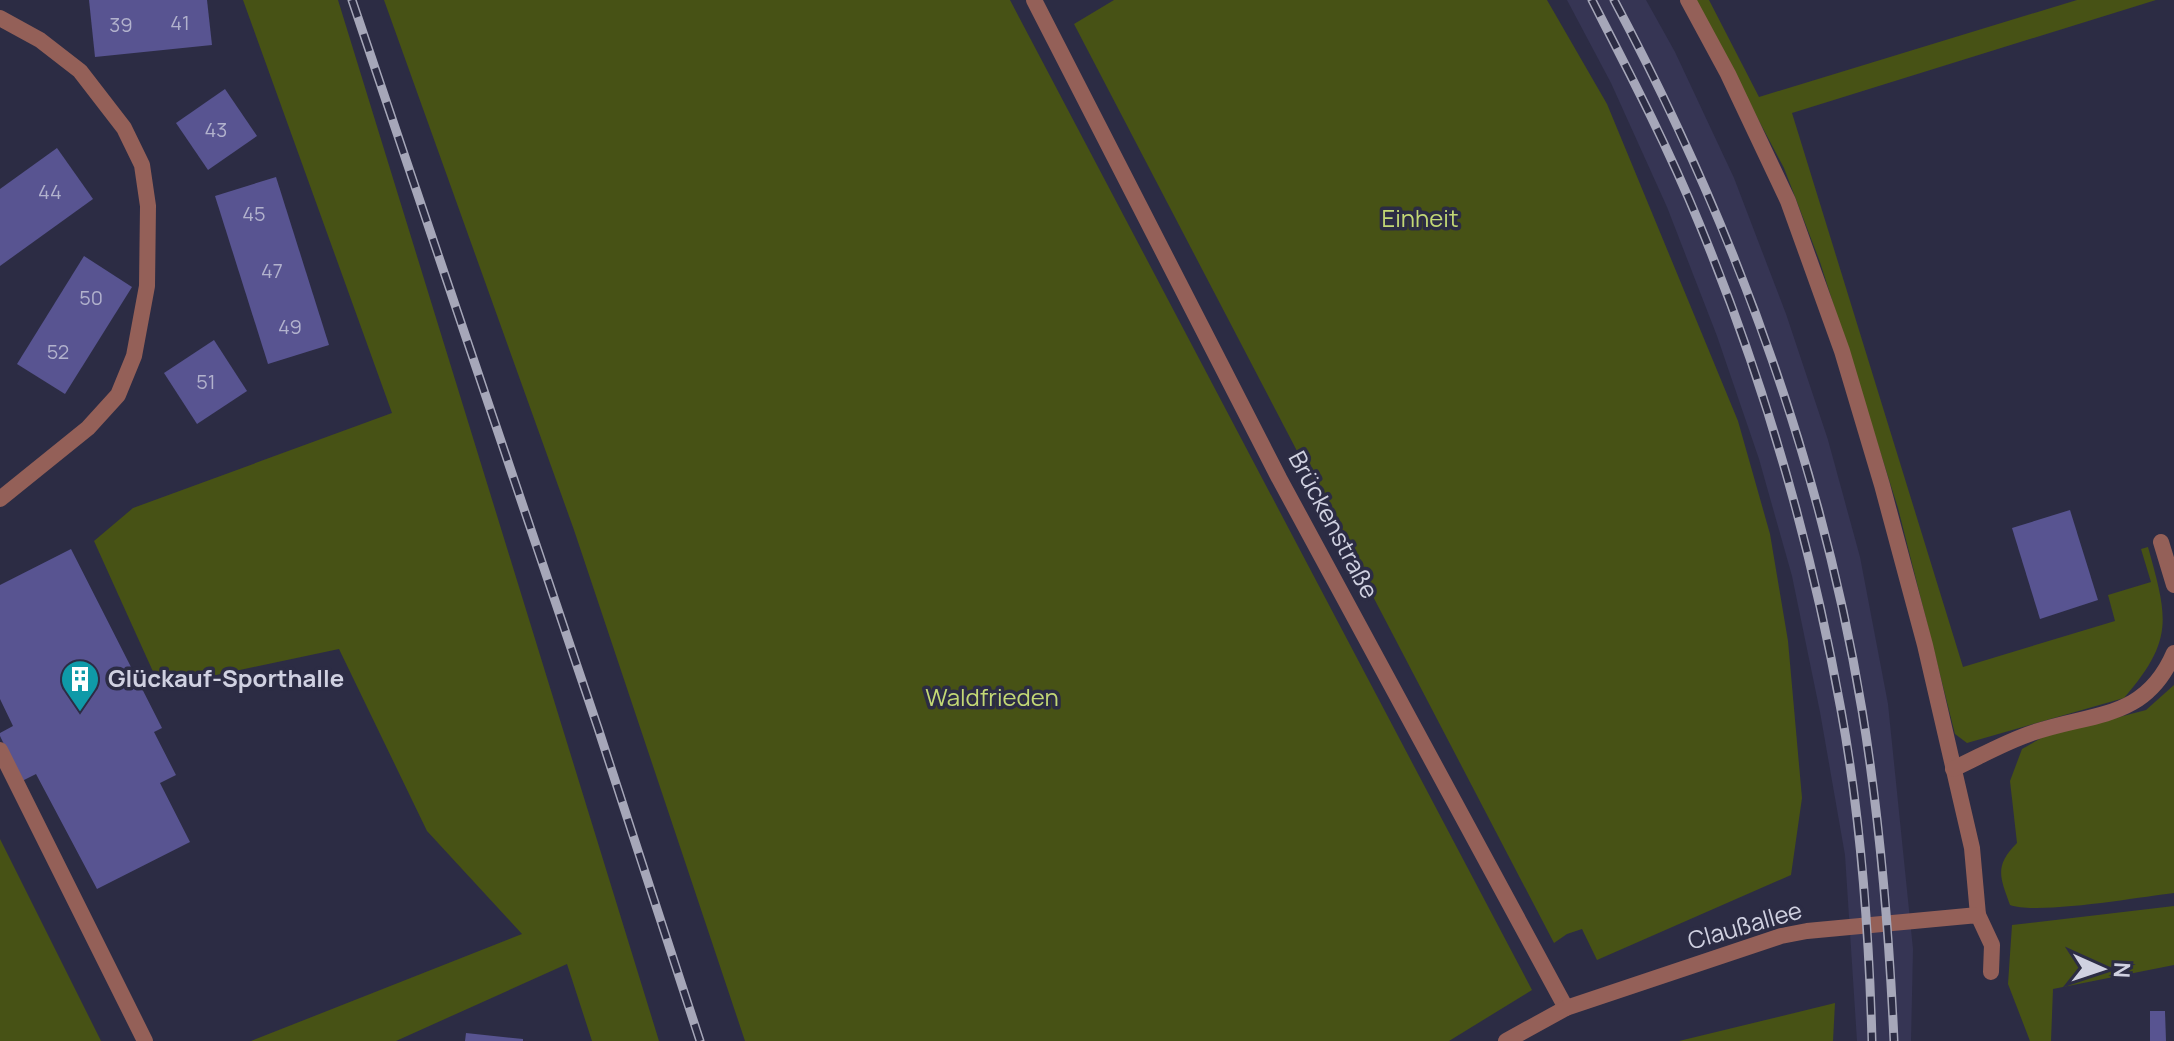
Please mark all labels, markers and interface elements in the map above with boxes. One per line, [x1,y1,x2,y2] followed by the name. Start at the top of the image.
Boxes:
[170,9,190,36] house number: 41
[109,11,133,38] house number: 39
[205,116,227,143] house number: 43
[38,178,62,205] house number: 44
[242,200,266,227] house number: 45
[1381,201,1459,234] park label: Einheit
[261,257,283,284] house number: 47
[79,284,103,311] house number: 50
[278,313,302,340] house number: 49
[47,338,69,365] house number: 52
[196,368,216,395] house number: 51
[1282,445,1387,604] street label: Brückenstraße
[59,658,101,713] building icon: Glückauf-Sporthalle
[108,661,344,694] place label: Glückauf-Sporthalle
[925,680,1059,713] park label: Waldfrieden
[1684,893,1806,957] street label: Claußallee
[2062,929,2142,1009] north arrow
[2107,961,2137,979] text: N

